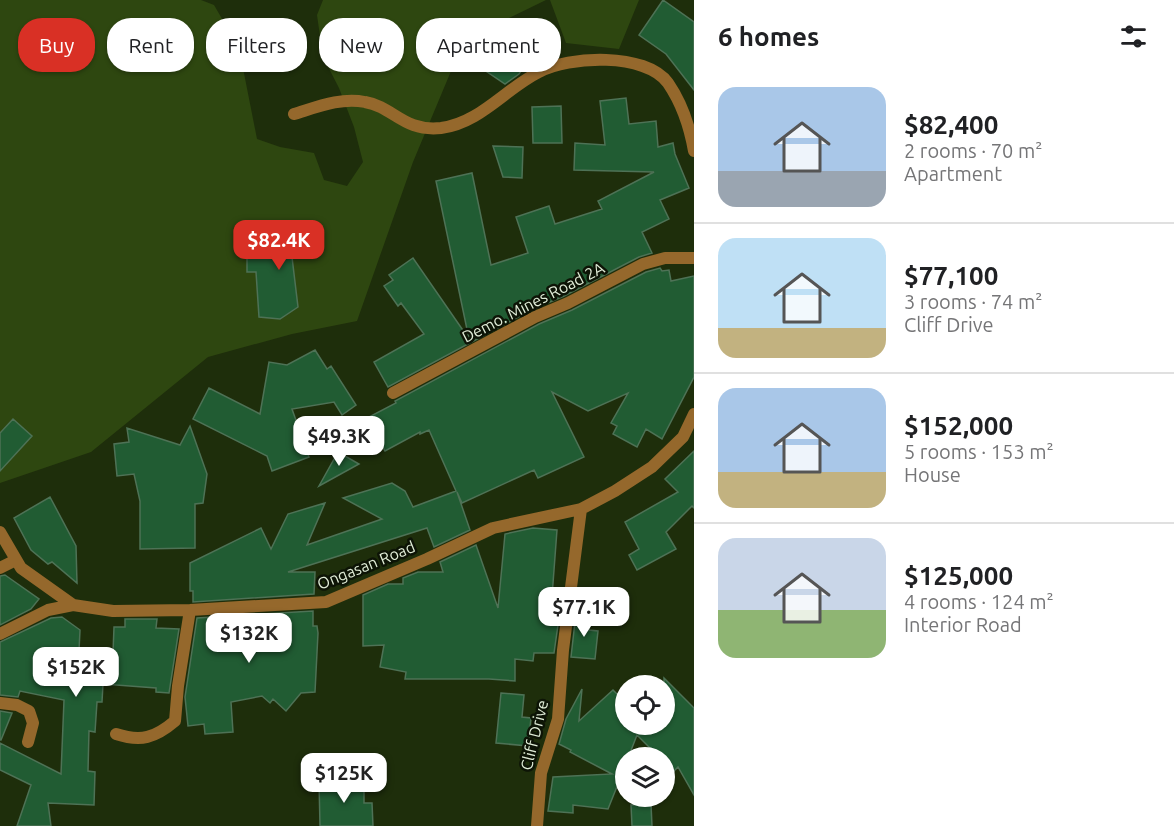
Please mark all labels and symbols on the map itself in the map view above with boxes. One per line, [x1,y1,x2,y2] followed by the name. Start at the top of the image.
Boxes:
[230,220,328,271] pin: $82.4K
[459,258,608,346] street label: Demo. Mines Road 2A
[290,416,388,467] pin: $49.3K
[314,537,418,593] street label: Ongasan Road
[535,587,633,638] pin: $77.1K
[207,613,291,664] pin: $132K
[34,647,118,698] pin: $152K
[517,698,551,772] street label: Cliff Drive
[302,753,386,804] pin: $125K

